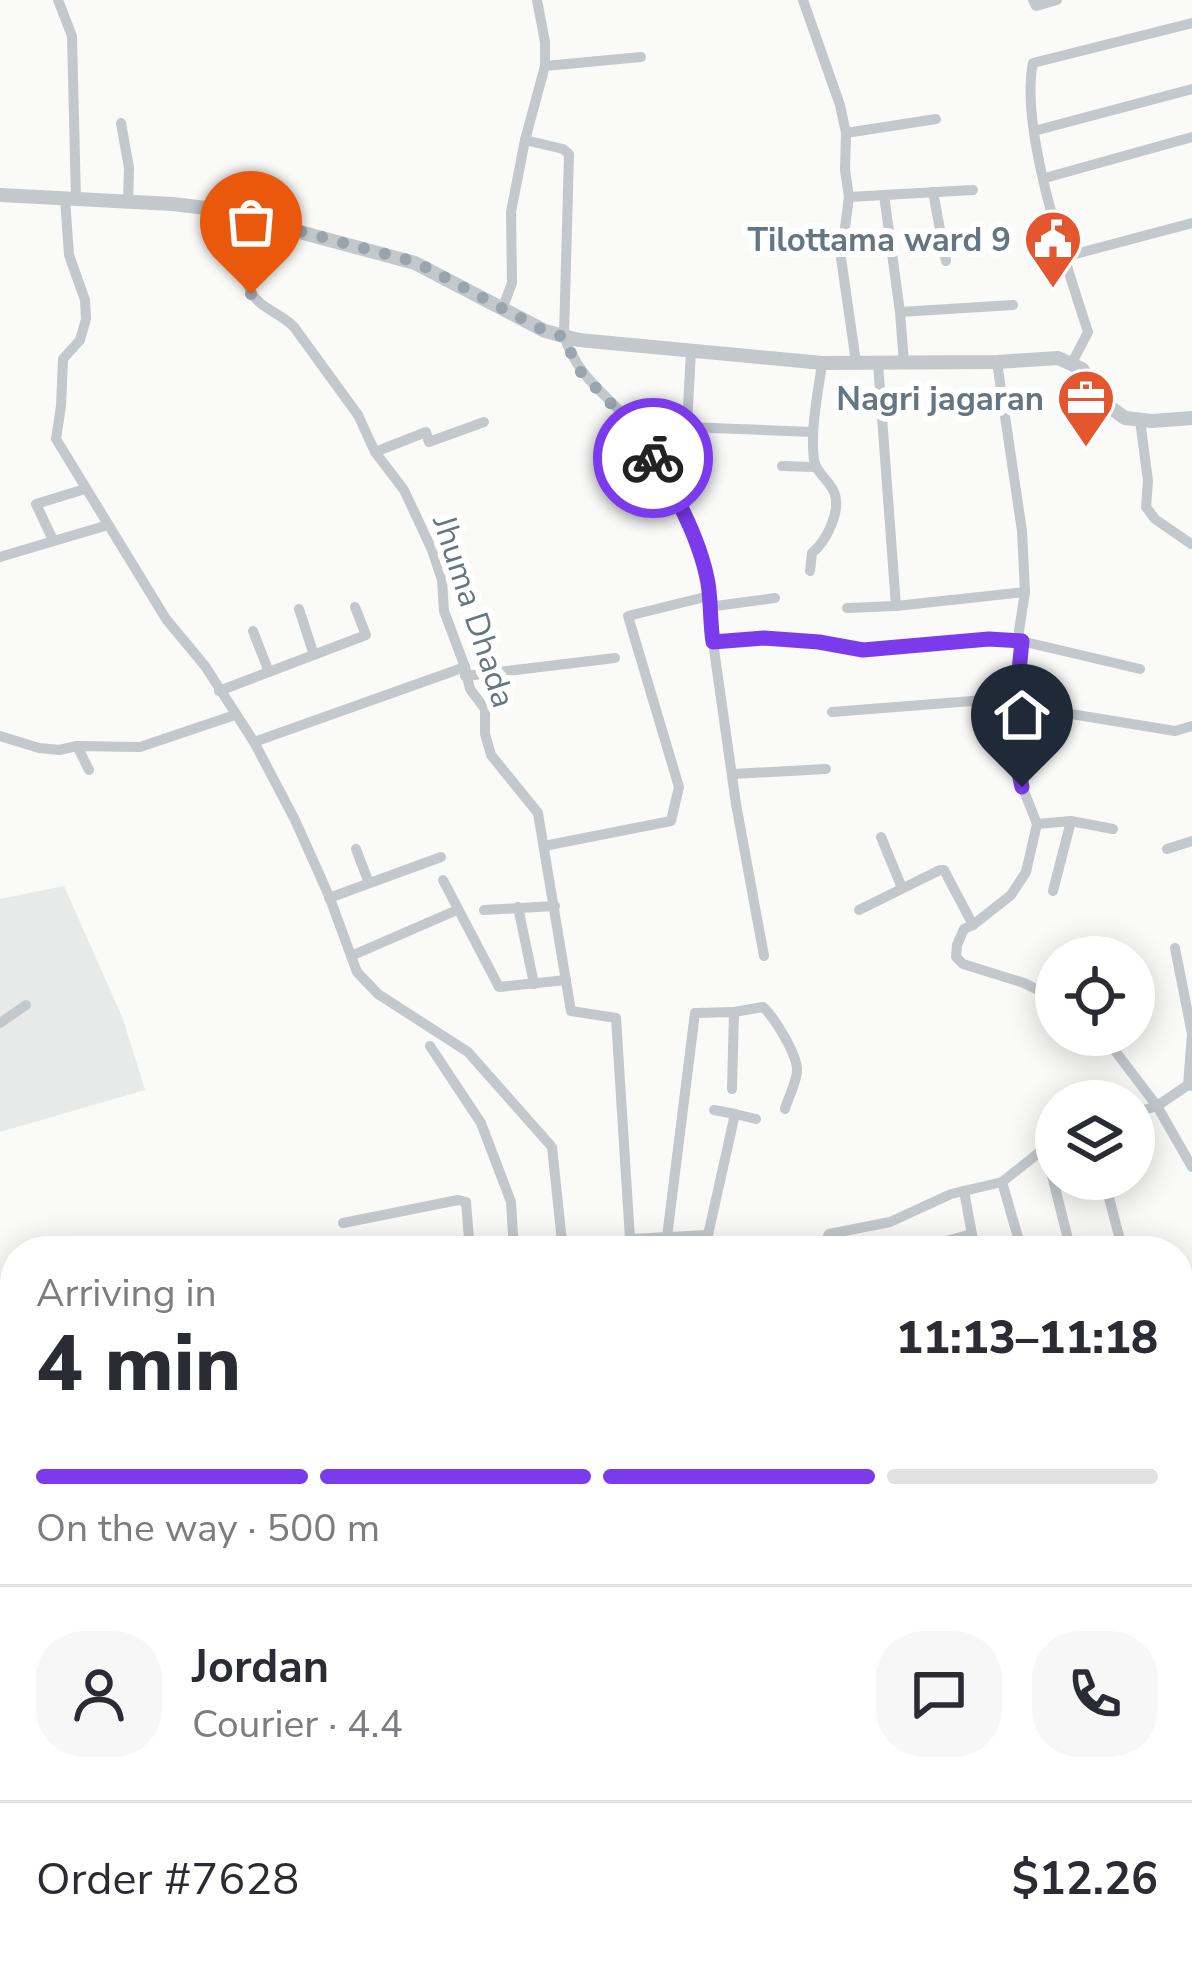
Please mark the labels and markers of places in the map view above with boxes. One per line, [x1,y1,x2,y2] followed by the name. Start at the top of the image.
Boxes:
[200,171,302,294] pin
[1022,208,1084,290] public building icon: Tilottama ward 9
[747,218,1011,263] place label: Tilottama ward 9
[1055,367,1117,449] office icon: Nagri jagaran
[836,377,1044,422] place label: Nagri jagaran
[971,664,1073,787] pin

